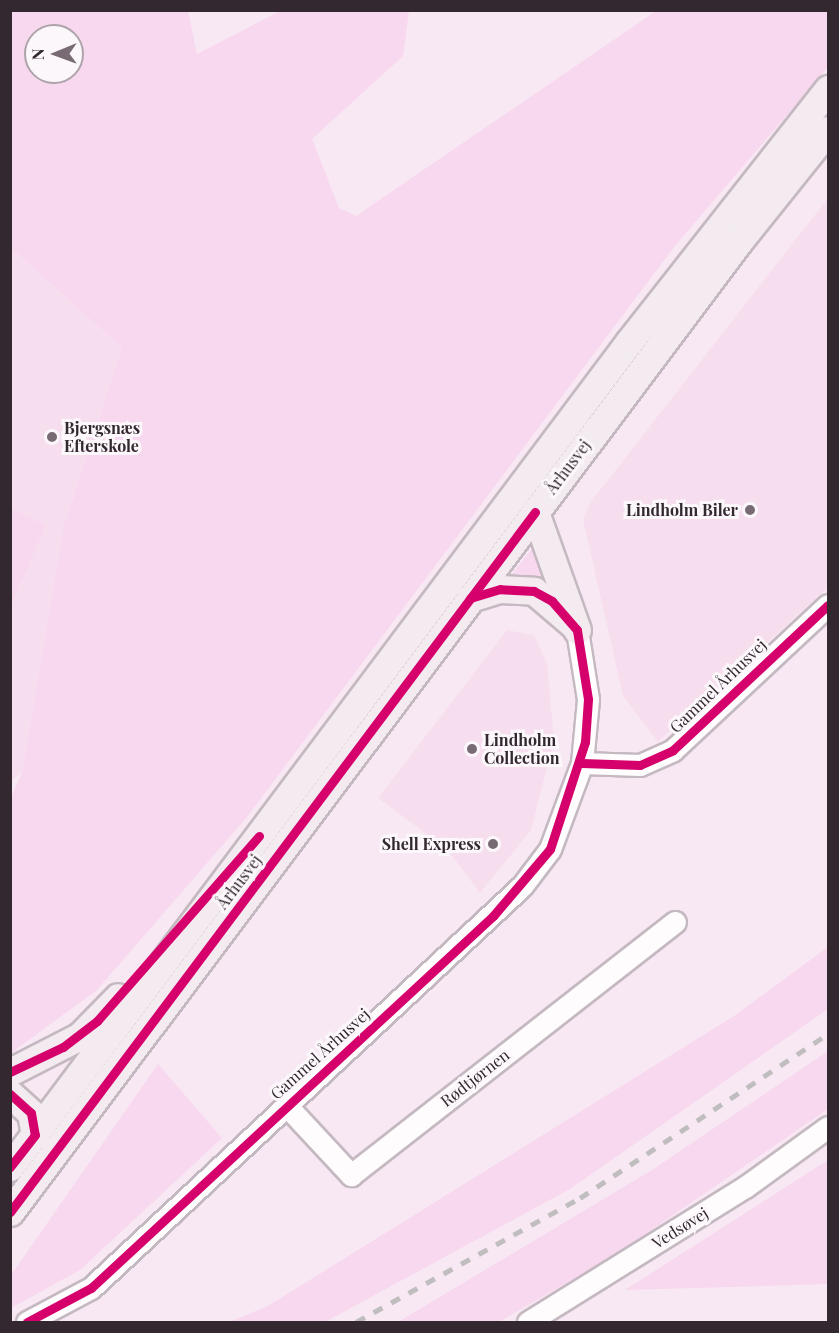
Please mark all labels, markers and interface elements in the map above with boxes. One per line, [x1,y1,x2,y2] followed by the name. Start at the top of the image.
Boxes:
[24,24,84,84] north arrow
[27,48,48,60] text: N
[64,418,140,456] place label: Bjergsnæs Efterskole
[45,430,59,444] marker: Bjergsnæs Efterskole
[541,436,595,498] street label: Århusvej
[626,500,738,520] place label: Lindholm Biler
[743,503,757,517] marker: Lindholm Biler
[666,635,770,737] street label: Gammel Århusvej
[484,730,560,768] place label: Lindholm Collection
[465,742,479,756] marker: Lindholm Collection
[382,834,481,854] place label: Shell Express
[486,837,500,851] marker: Shell Express
[212,851,266,913] street label: Århusvej
[266,1004,374,1104] street label: Gammel Århusvej
[437,1045,513,1111] street label: Rødtjørnen
[648,1203,712,1253] street label: Vedsøvej

